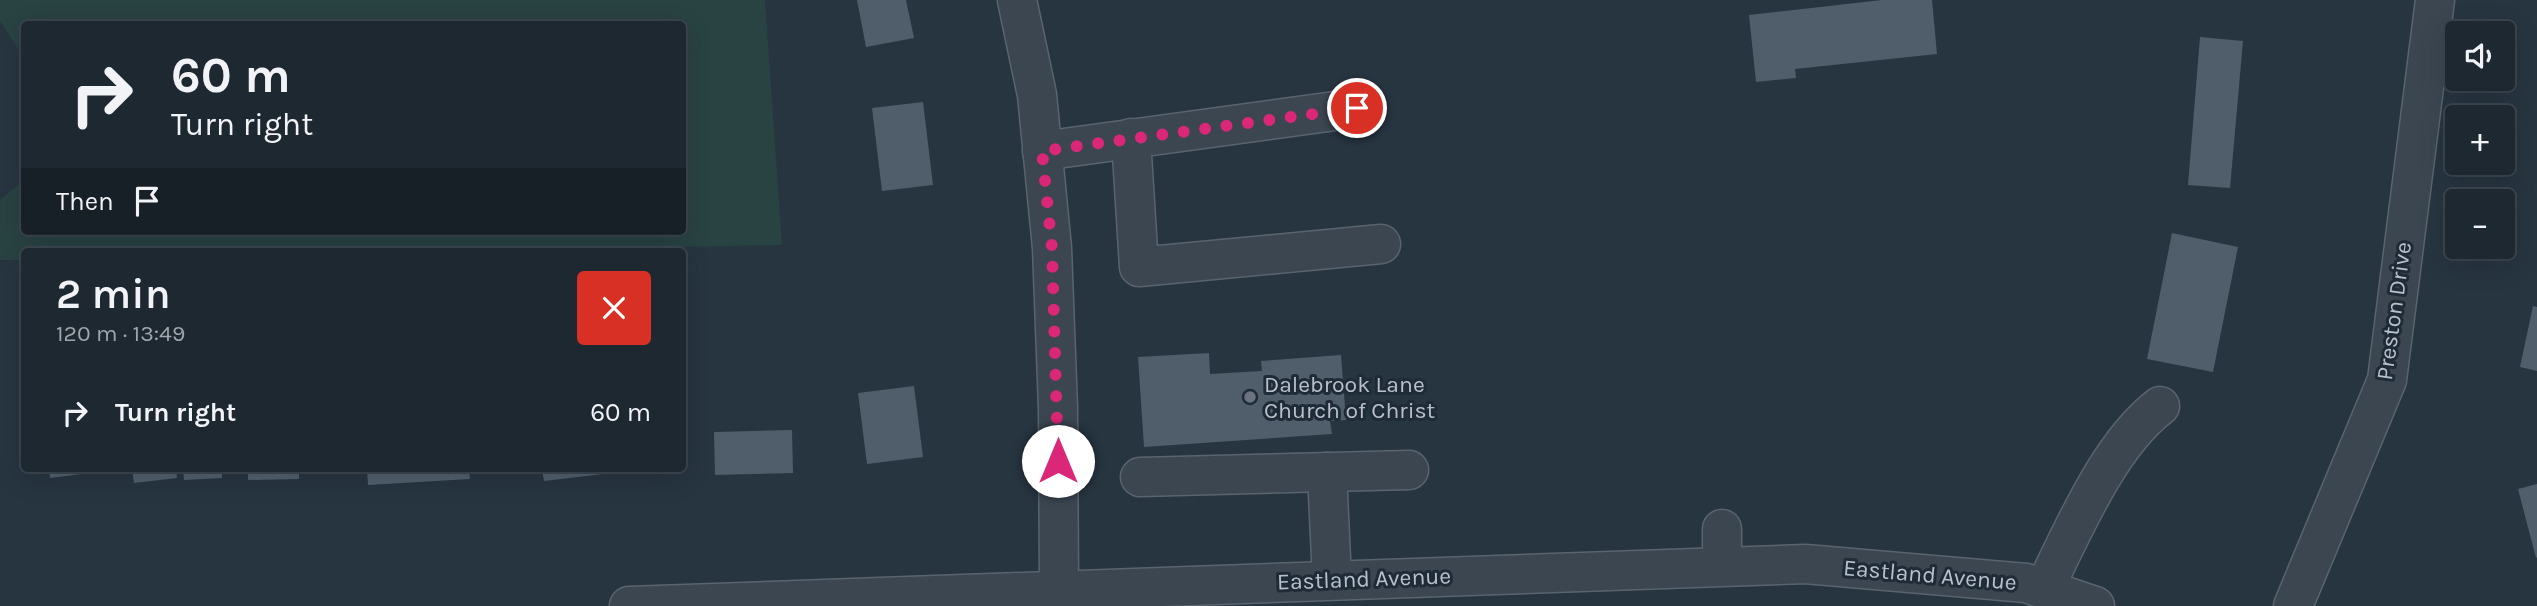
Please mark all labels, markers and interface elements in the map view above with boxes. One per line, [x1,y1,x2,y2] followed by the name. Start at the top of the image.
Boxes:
[2445,21,2515,259] map controls
[2445,21,2515,91] button: sound
[171,47,291,104] text: 60 m
[56,49,147,140] icon: right
[1327,78,1387,138] pin
[1338,89,1376,127] icon: arrive
[2445,105,2515,175] button: +
[171,106,313,143] text: Turn right
[128,182,166,220] icon: arrive
[56,186,114,217] text: Then
[2445,189,2515,259] button: −
[2371,240,2417,382] street label: Preston Drive
[56,269,171,319] text: 2 min
[577,271,651,345] button: close
[56,320,185,347] text: 120 m · 13:49
[1264,371,1436,424] place label: Dalebrook Lane Church of Christ
[1242,389,1258,405] marker: Dalebrook Lane Church of Christ
[56,394,94,432] icon: right
[115,397,236,428] text: Turn right
[590,397,651,428] text: 60 m
[1021,424,1095,498] position arrow
[1842,554,2018,596] street label: Eastland Avenue
[1277,562,1451,596] street label: Eastland Avenue

